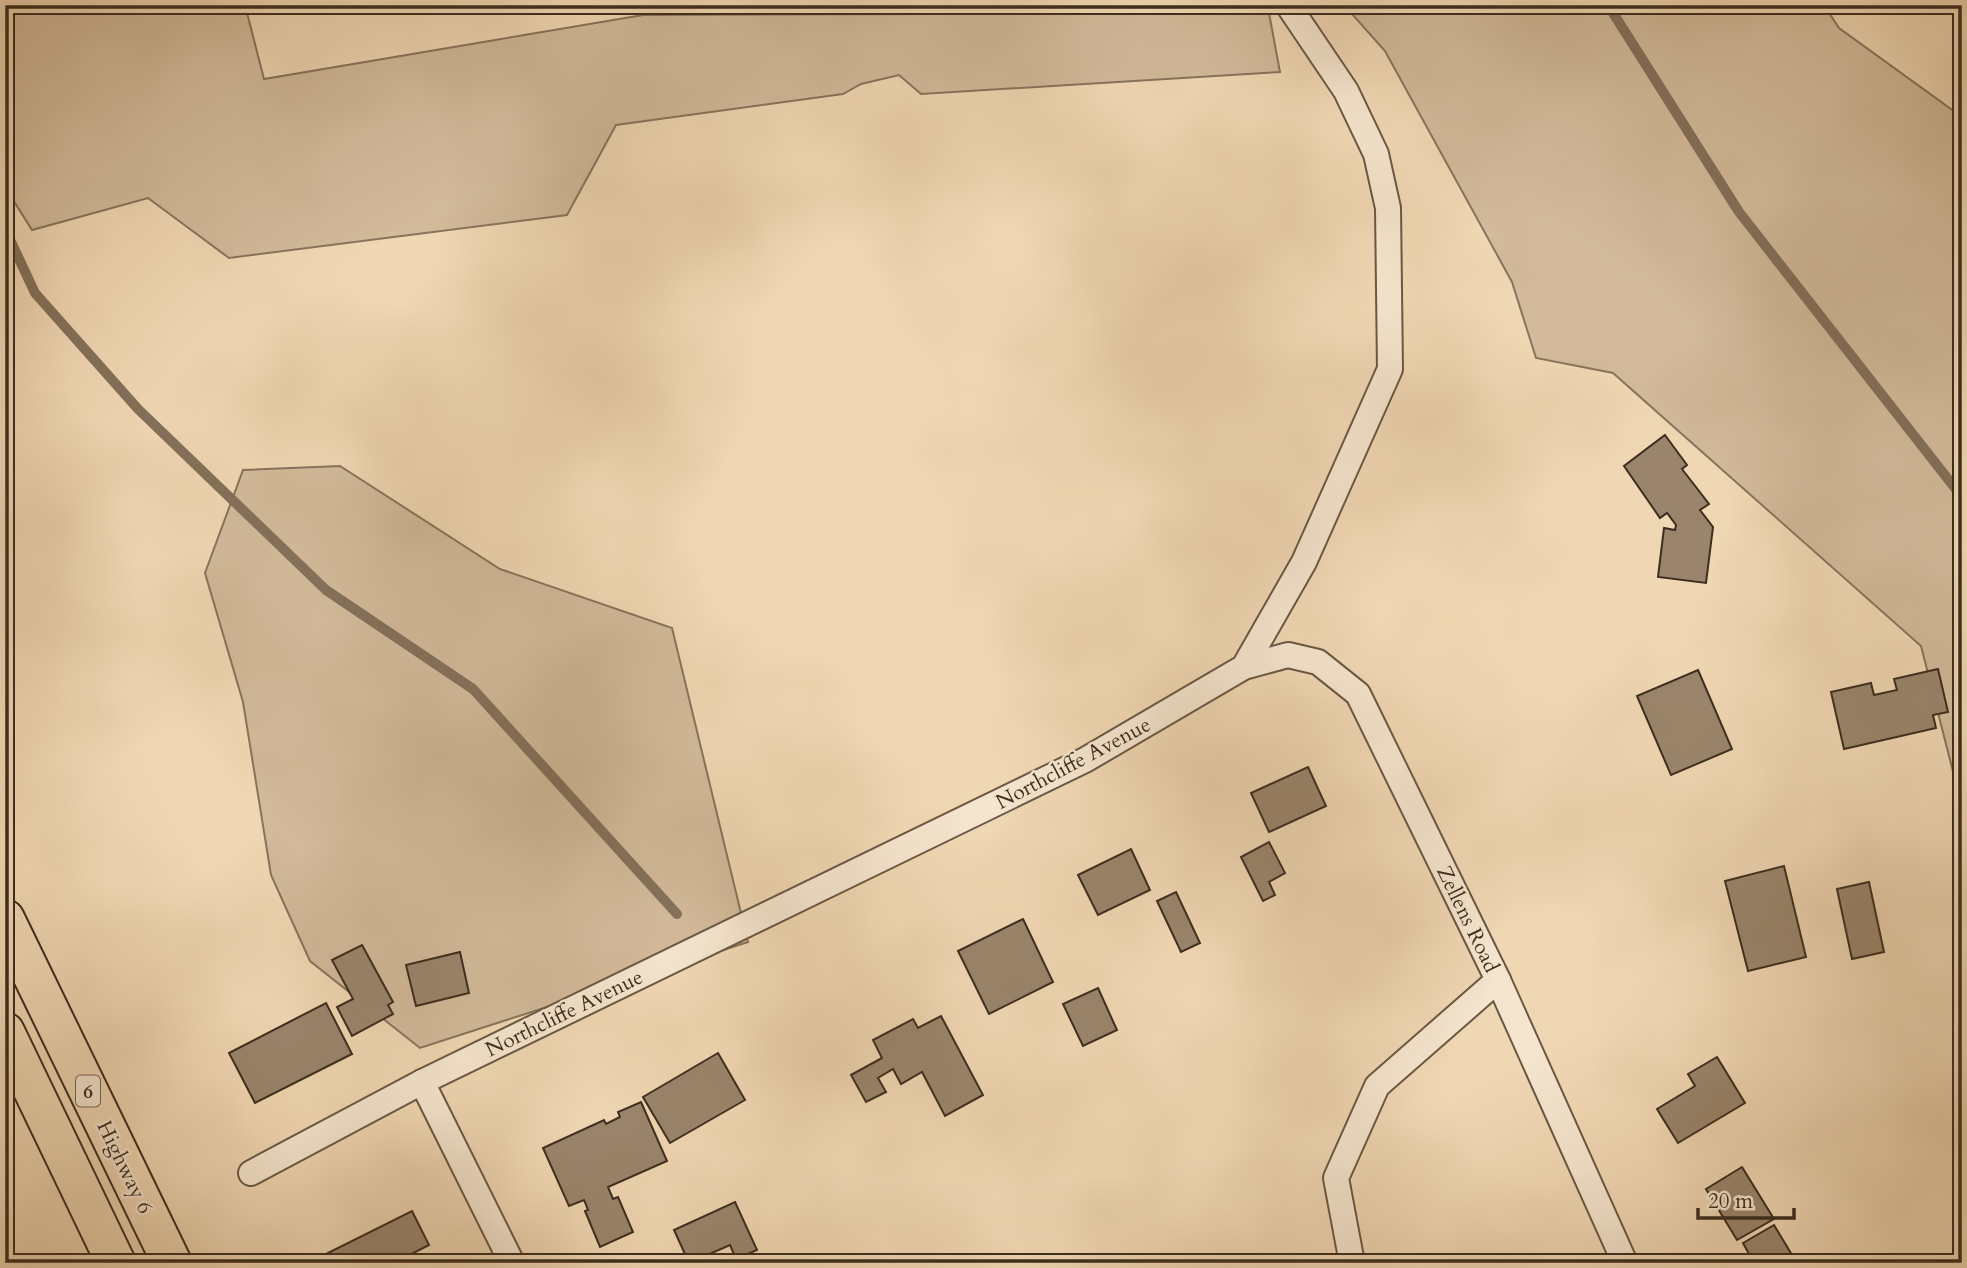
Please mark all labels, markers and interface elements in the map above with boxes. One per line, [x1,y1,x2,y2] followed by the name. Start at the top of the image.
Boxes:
[991,710,1156,817] street label: Northcliffe Avenue
[1429,861,1506,977] street label: Zellens Road
[481,963,648,1064] street label: Northcliffe Avenue
[76,1076,100,1106] road number: 6
[90,1116,160,1219] street label: Highway 6
[1698,1177,1794,1221] scale bar
[1708,1187,1753,1216] text: 20 m

